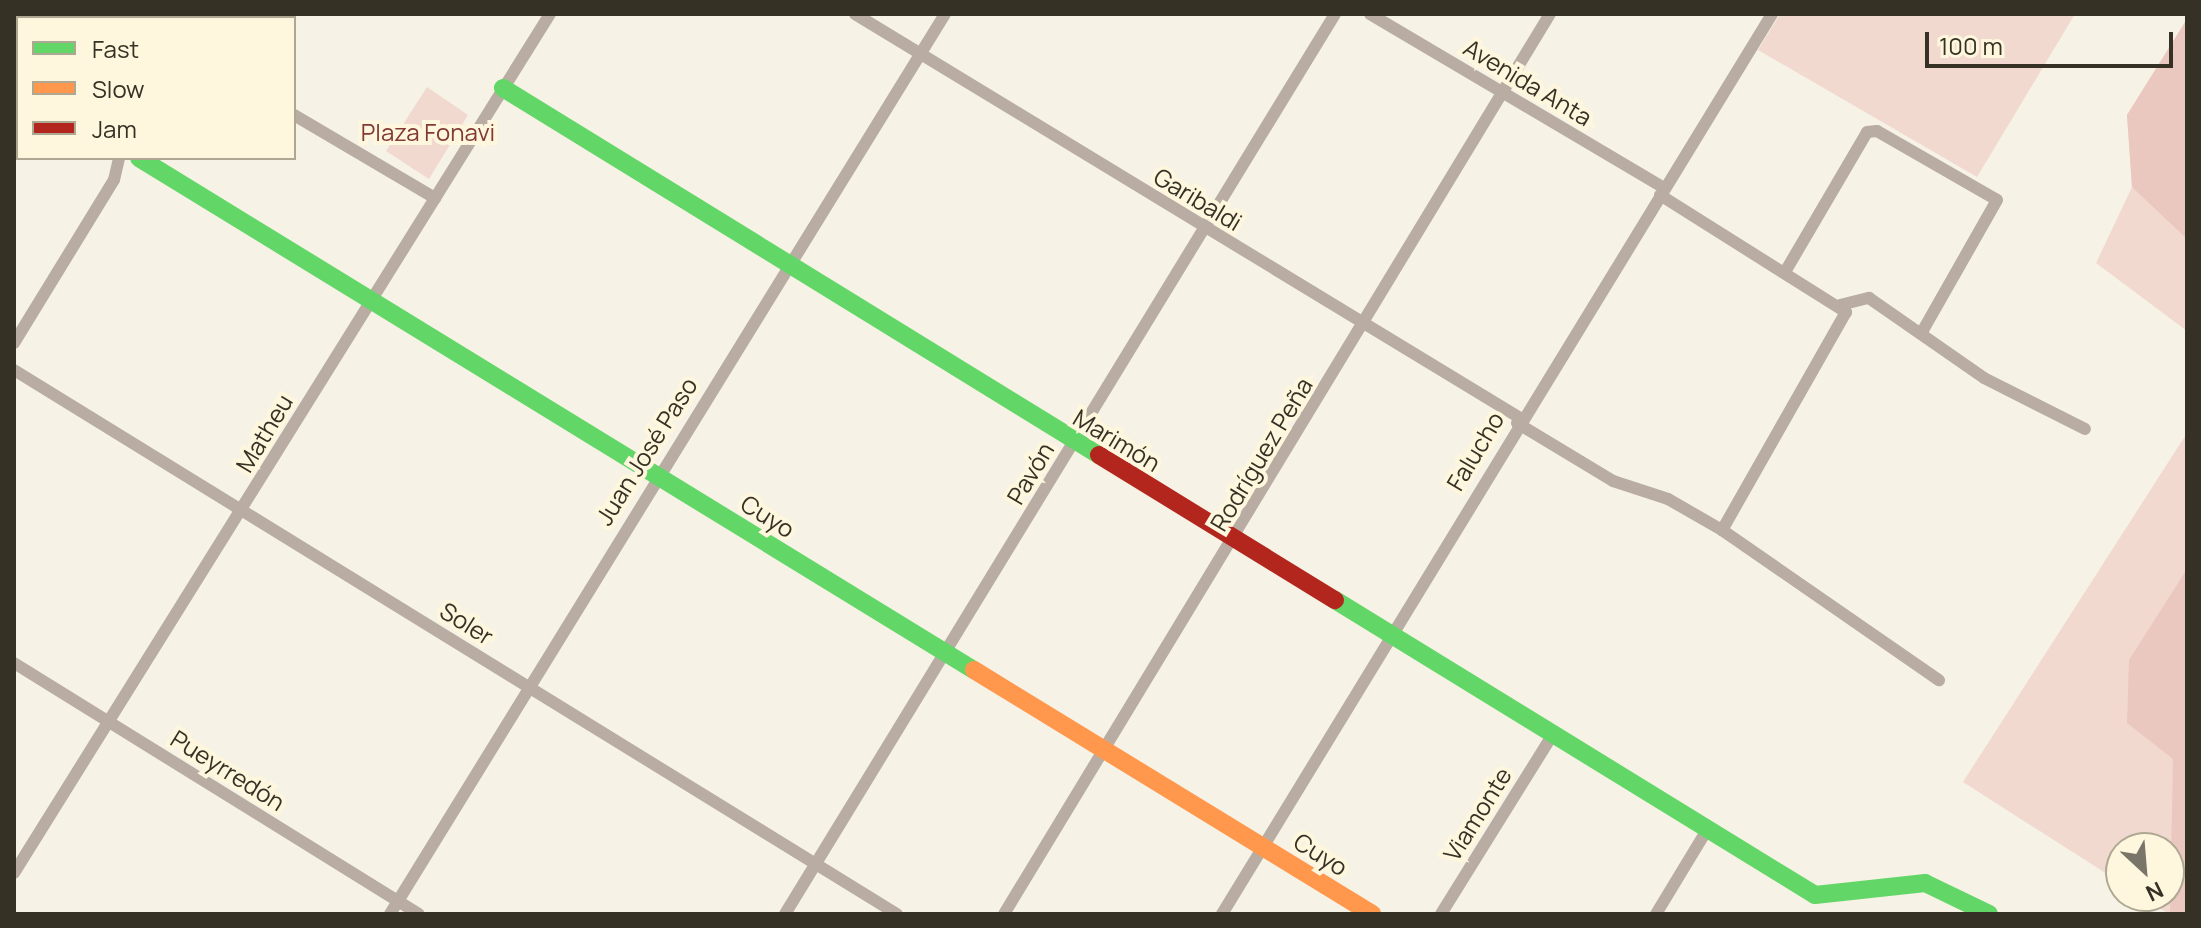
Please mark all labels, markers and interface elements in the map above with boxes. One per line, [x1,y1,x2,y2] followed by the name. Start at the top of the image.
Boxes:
[16,16,296,160] legend
[1929,16,2177,66] scale bar
[1939,29,2003,62] text: 100 m
[92,32,139,65] text: Fast
[1459,33,1597,131] street label: Avenida Anta
[92,72,145,105] text: Slow
[92,112,137,145] text: Jam
[361,118,495,146] park label: Plaza Fonavi
[1149,162,1247,236] street label: Garibaldi
[589,372,703,530] street label: Juan José Paso
[1204,372,1318,536] street label: Rodríguez Peña
[230,389,298,477] street label: Matheu
[1068,403,1166,477] street label: Marimón
[1440,406,1510,496] street label: Falucho
[1000,437,1060,509] street label: Pavón
[736,488,800,544] street label: Cuyo
[435,596,499,650] street label: Soler
[166,724,290,816] street label: Pueyrredón
[1437,762,1517,866] street label: Viamonte
[1289,826,1353,882] street label: Cuyo
[2105,832,2185,912] north arrow
[2141,875,2168,909] text: N

